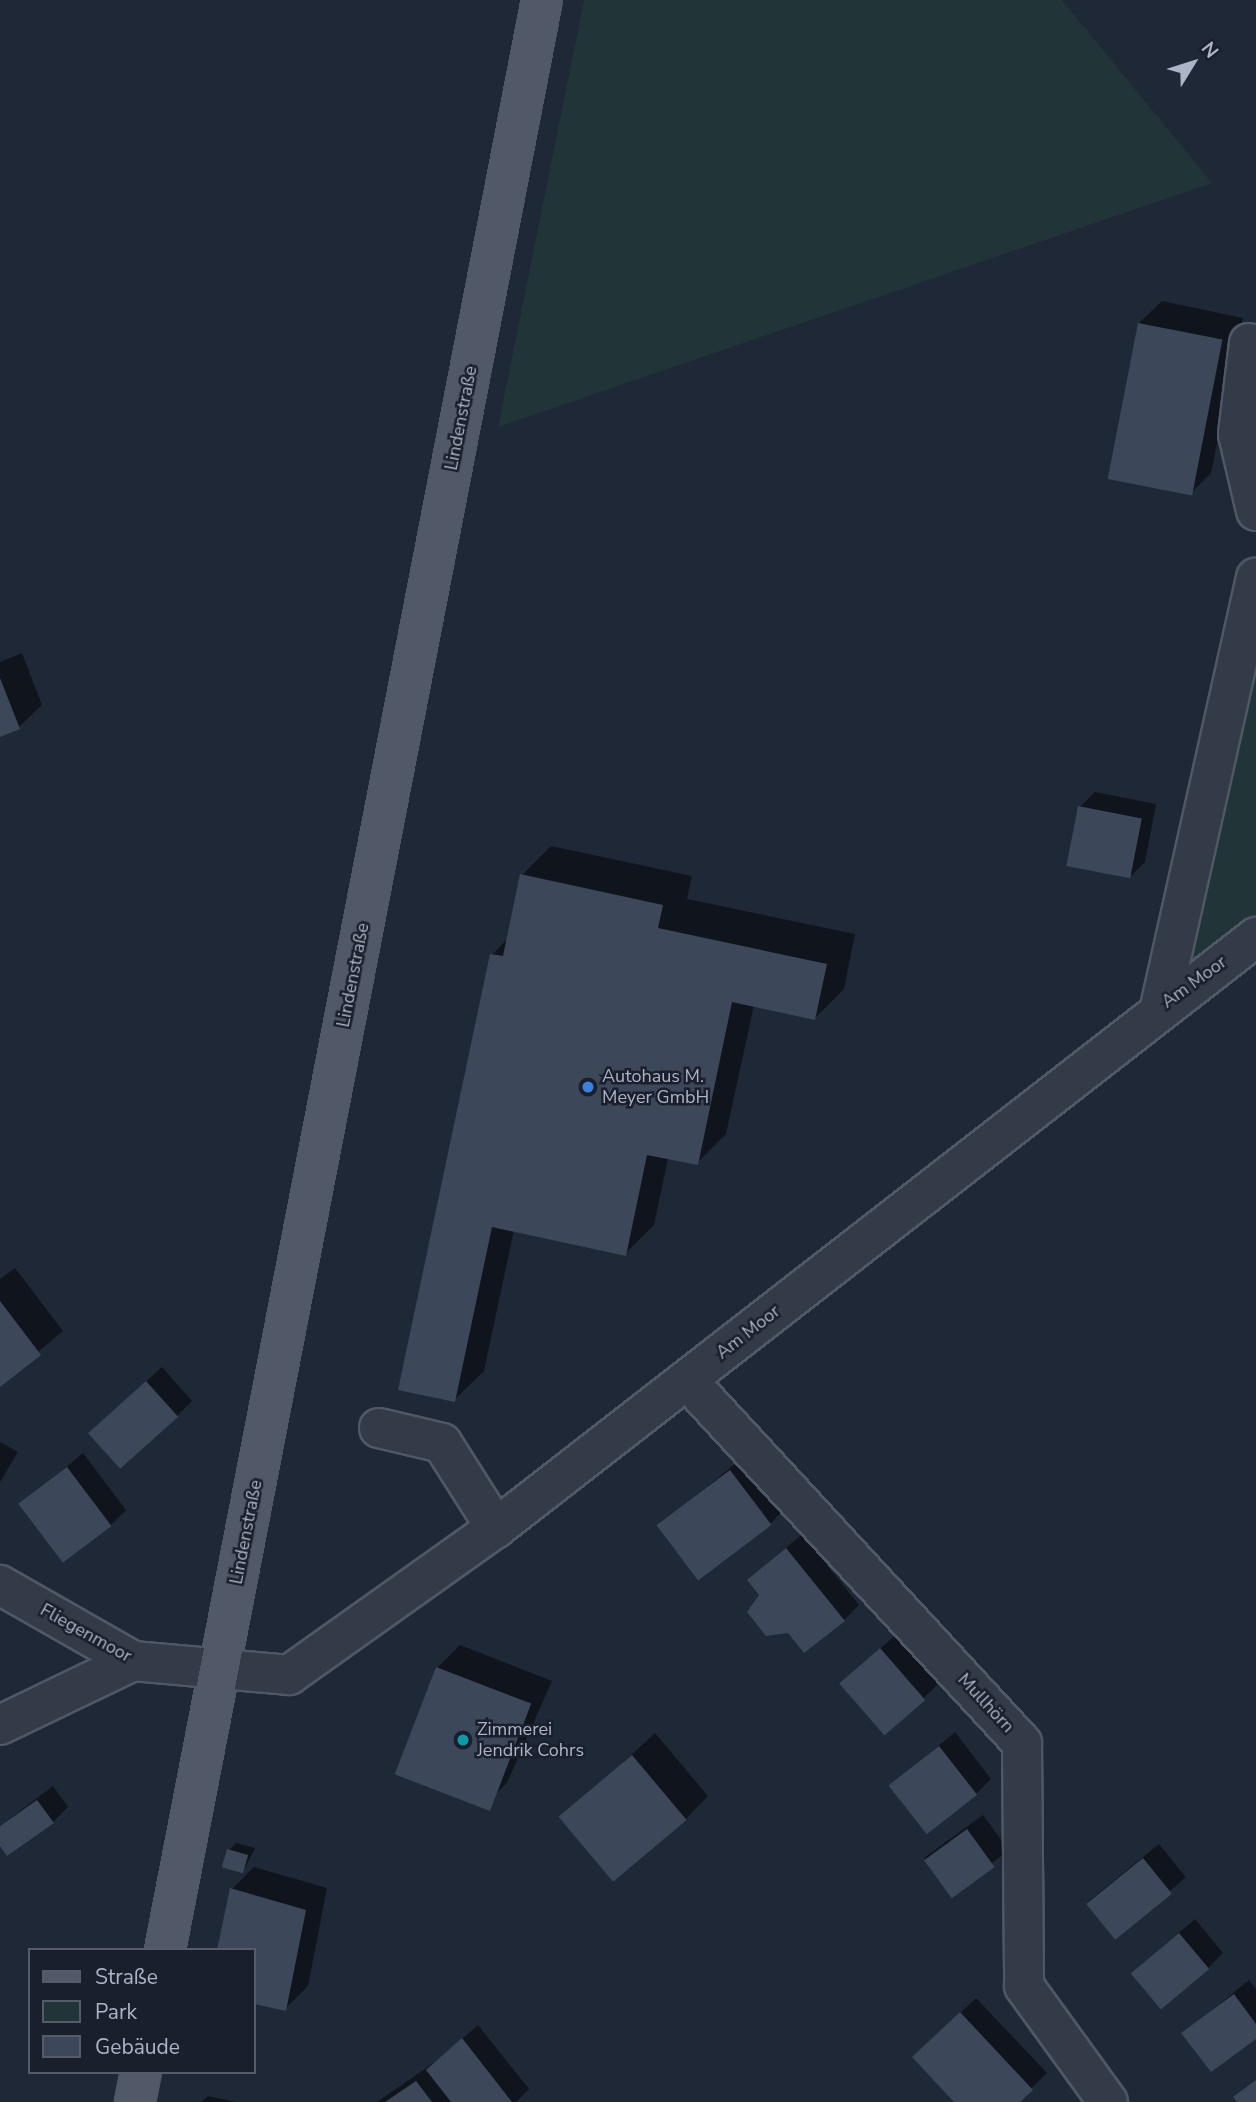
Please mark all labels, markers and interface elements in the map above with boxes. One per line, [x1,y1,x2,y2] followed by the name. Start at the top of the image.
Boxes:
[1158,28,1228,98] north arrow
[1195,36,1224,64] text: N
[440,364,482,472] street label: Lindenstraße
[332,921,374,1029] street label: Lindenstraße
[1157,951,1231,1013] street label: Am Moor
[602,1066,709,1108] place label: Autohaus M. Meyer GmbH
[580,1079,596,1095] marker: Autohaus M. Meyer GmbH
[712,1300,784,1364] street label: Am Moor
[225,1478,267,1586] street label: Lindenstraße
[37,1599,135,1667] street label: Fliegenmoor
[953,1669,1019,1737] street label: Mullhörn
[477,1719,584,1762] place label: Zimmerei Jendrik Cohrs
[455,1732,471,1748] marker: Zimmerei Jendrik Cohrs
[28,1948,256,2074] legend
[95,1963,158,1991] text: Straße
[95,1998,137,2026] text: Park
[95,2033,180,2061] text: Gebäude

